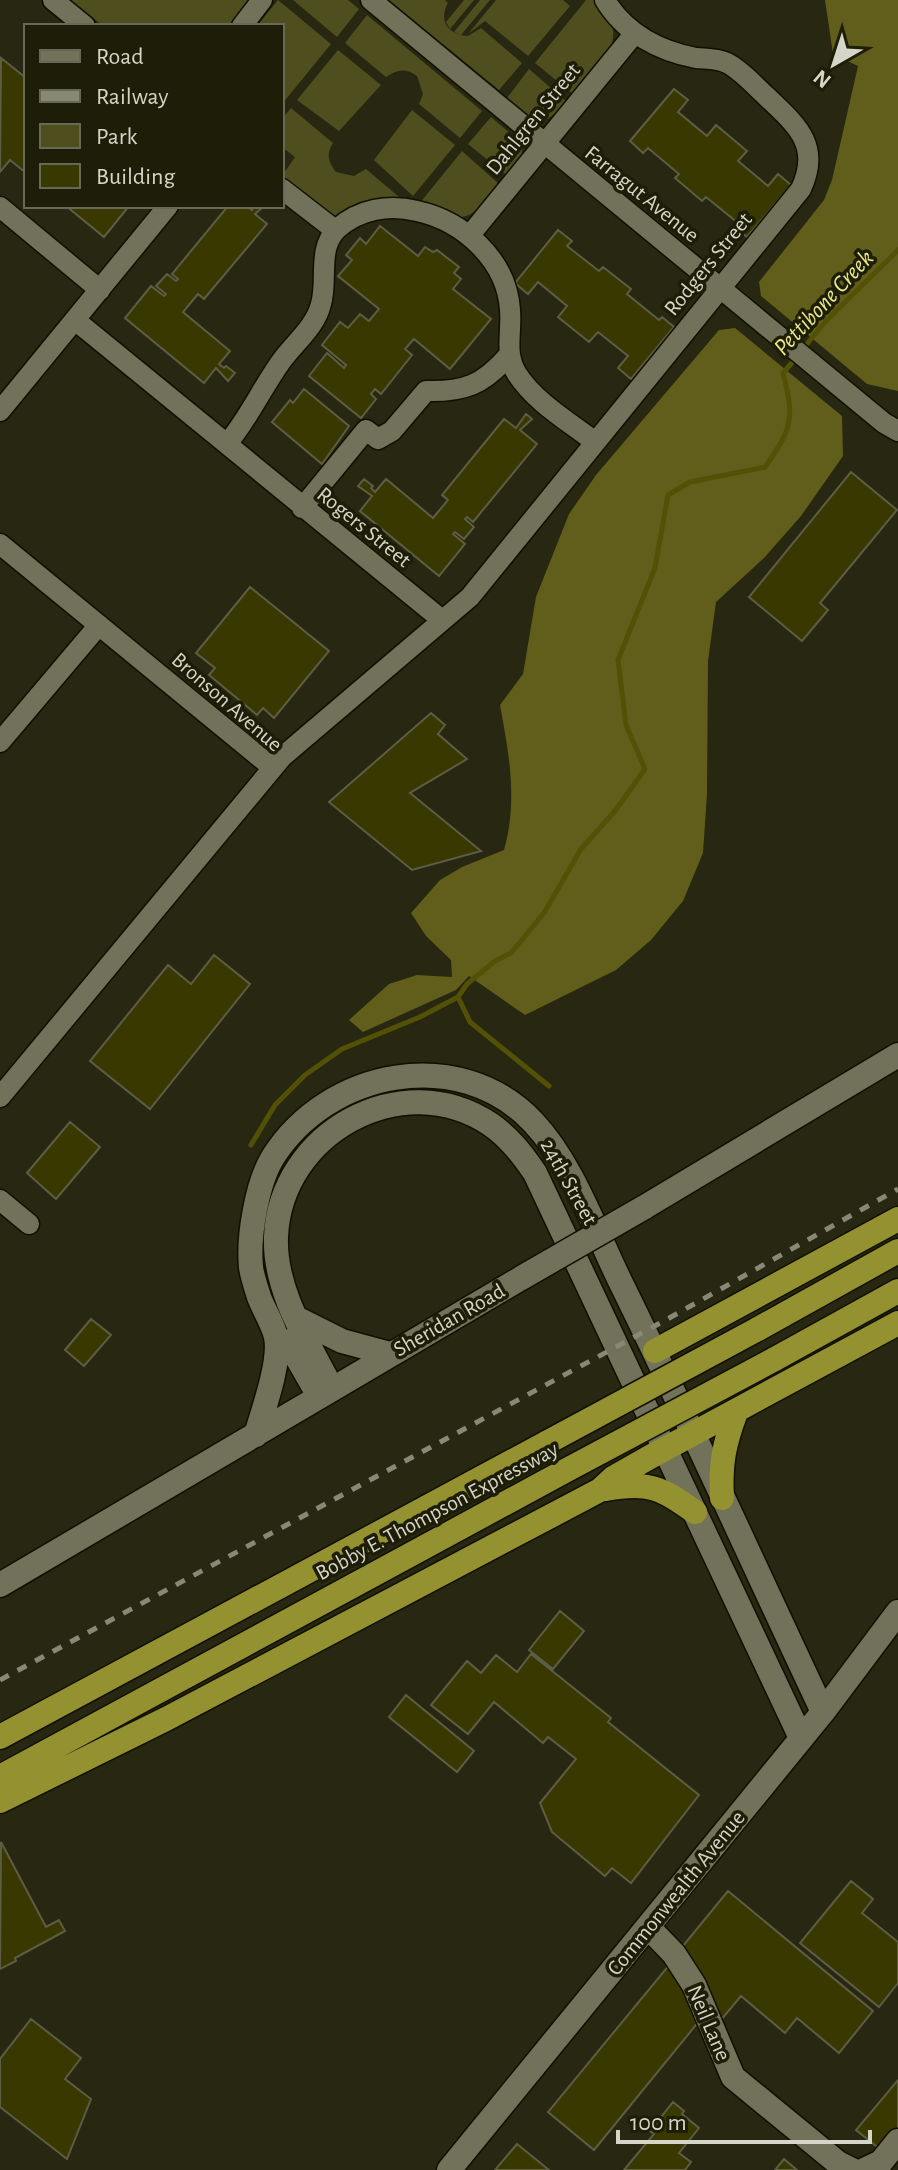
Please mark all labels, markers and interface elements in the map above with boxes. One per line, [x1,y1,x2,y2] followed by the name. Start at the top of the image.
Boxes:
[24,24,284,208] legend
[794,24,874,104] north arrow
[96,45,144,69] text: Road
[482,59,584,179] street label: Dahlgren Street
[809,65,835,92] text: N
[96,85,168,109] text: Railway
[96,125,137,149] text: Park
[581,141,703,247] street label: Farragut Avenue
[96,165,175,189] text: Building
[660,208,756,320] street label: Rodgers Street
[770,246,878,360] water label: Pettibone Creek
[313,483,415,571] street label: Rogers Street
[168,648,286,756] street label: Bronson Avenue
[536,1135,602,1229] street label: 24th Street
[390,1279,508,1361] street label: Sheridan Road
[312,1438,562,1584] street label: Bobby E. Thompson Expressway
[603,1807,749,1979] street label: Commonwealth Avenue
[683,1982,735,2064] street label: Neil Lane
[618,2094,870,2144] scale bar
[630,2111,687,2135] text: 100 m

